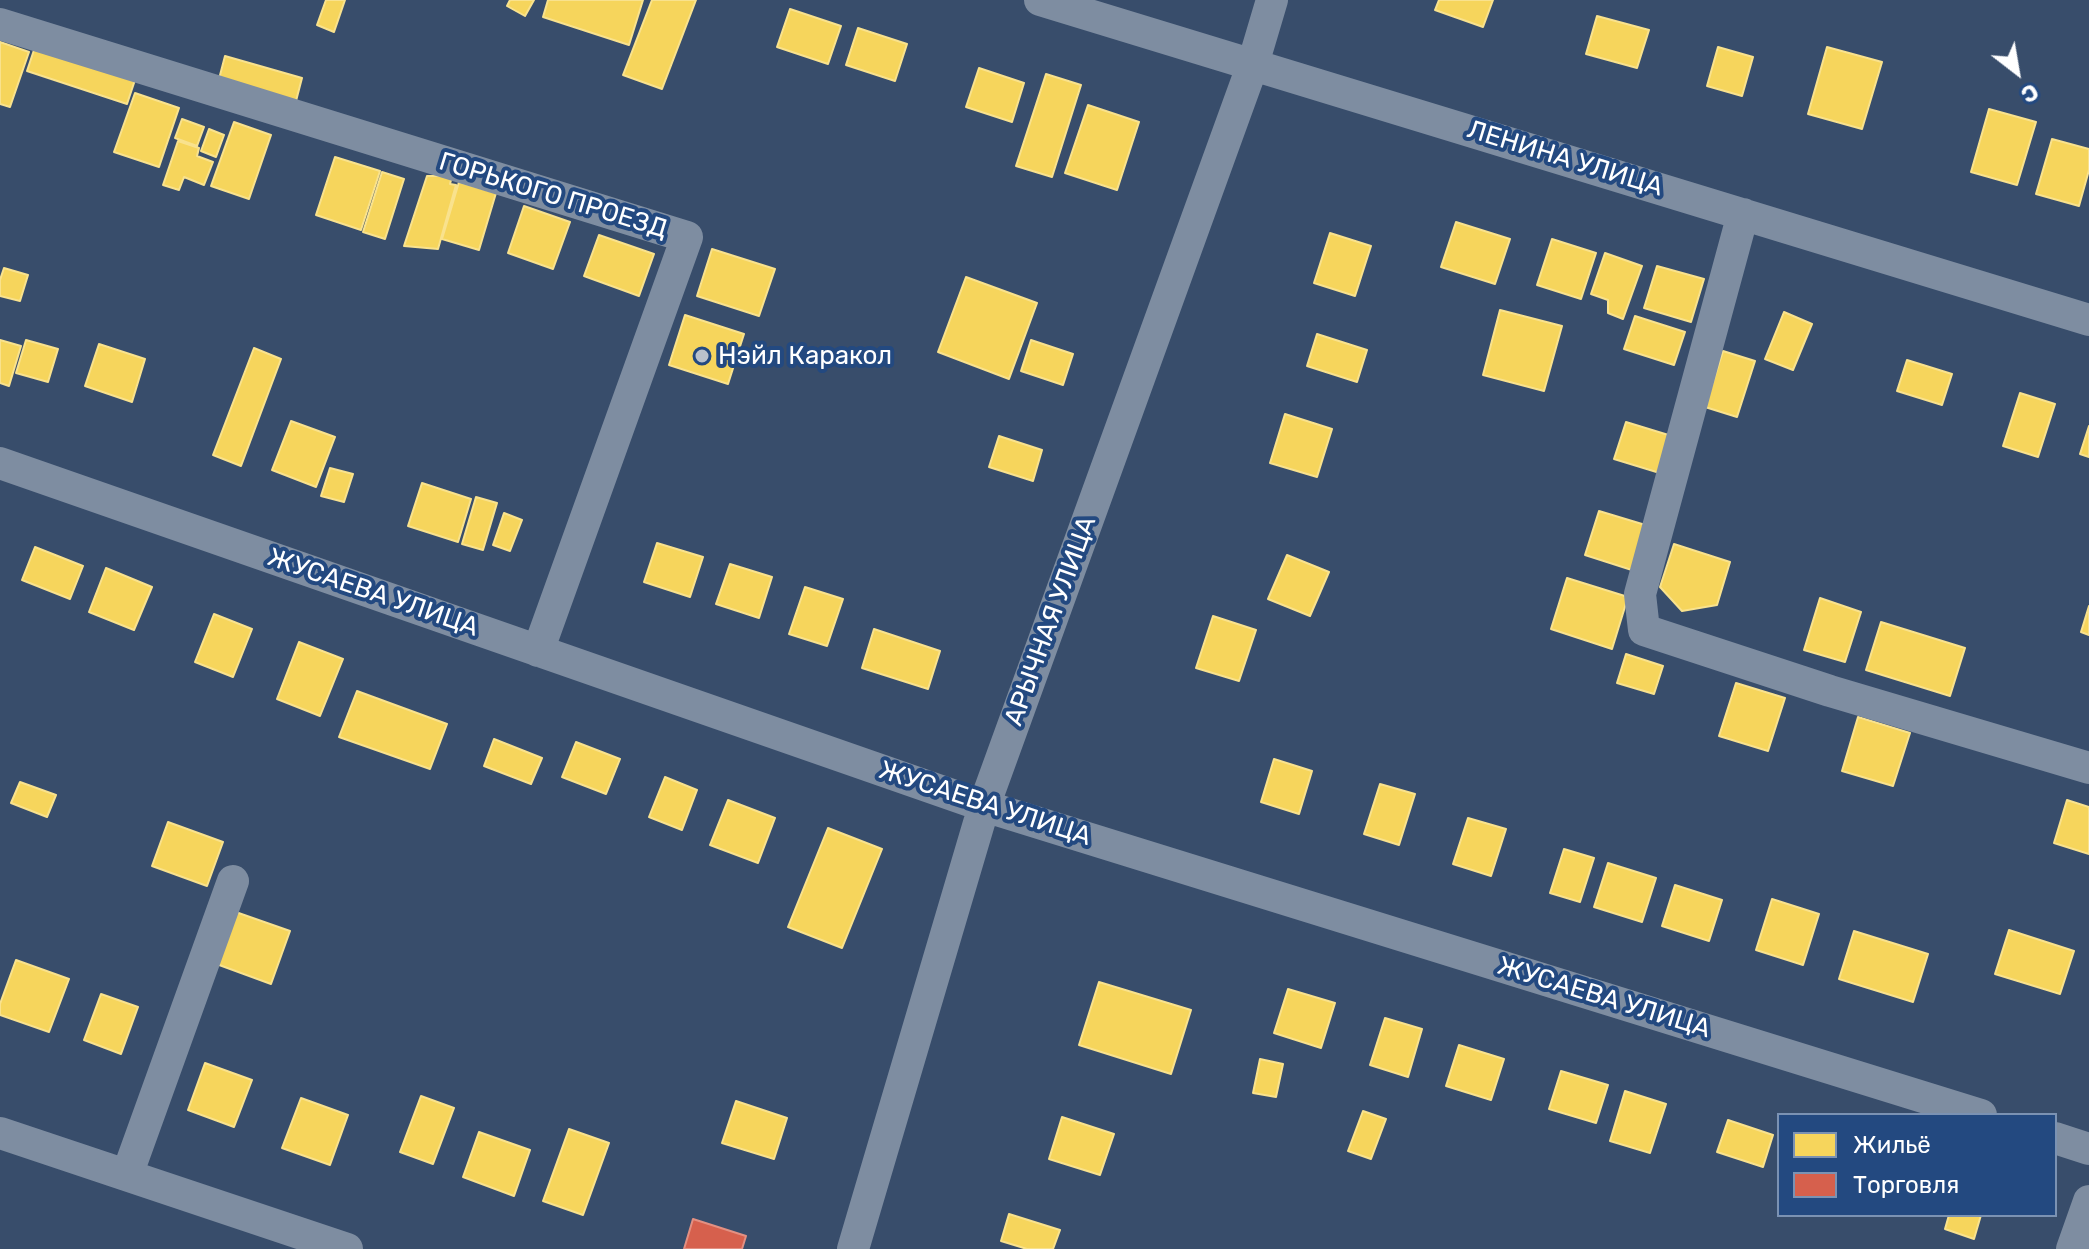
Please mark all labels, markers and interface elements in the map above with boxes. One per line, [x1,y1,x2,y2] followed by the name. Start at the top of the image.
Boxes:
[1977,32,2057,112] north arrow
[2016,77,2043,109] text: С
[1463,114,1667,204] street label: ЛЕНИНА УЛИЦА
[435,146,671,246] street label: ГОРЬКОГО ПРОЕЗД
[718,340,892,372] place label: Нэйл Каракол
[693,347,711,365] marker: Нэйл Каракол
[999,512,1103,730] street label: АРЫЧНАЯ УЛИЦА
[263,542,483,644] street label: ЖУСАЕВА УЛИЦА
[875,755,1095,853] street label: ЖУСАЕВА УЛИЦА
[1494,951,1714,1045] street label: ЖУСАЕВА УЛИЦА
[1777,1113,2057,1217] legend
[1853,1131,1931,1159] text: Жильё
[1853,1171,1959,1199] text: Торговля

